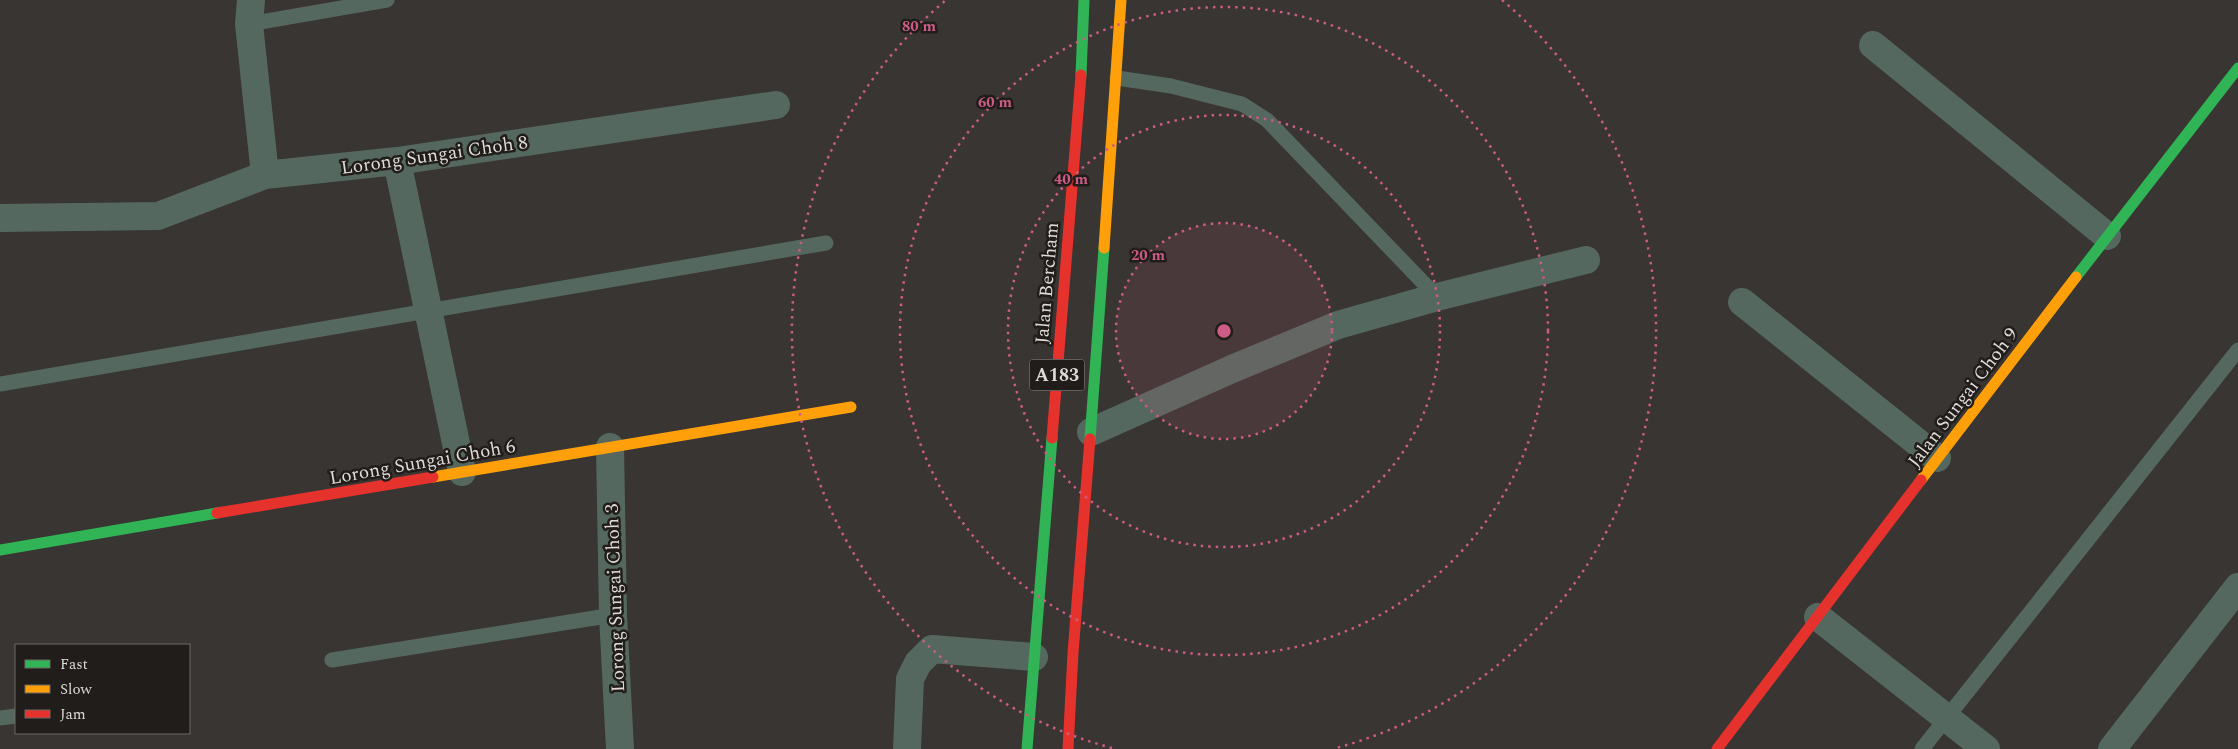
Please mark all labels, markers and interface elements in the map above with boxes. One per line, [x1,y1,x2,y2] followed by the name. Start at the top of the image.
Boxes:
[902,15,937,38] text: 80 m
[978,91,1013,114] text: 60 m
[339,128,530,183] street label: Lorong Sungai Choh 8
[1054,168,1089,191] text: 40 m
[1028,221,1067,345] street label: Jalan Bercham
[1131,244,1166,267] text: 20 m
[1215,322,1233,340] centre of rings
[1901,322,2026,474] street label: Jalan Sungai Choh 9
[1030,360,1084,390] road number: A183
[327,432,518,493] street label: Lorong Sungai Choh 6
[598,503,633,693] street label: Lorong Sungai Choh 3
[15,644,190,734] legend
[60,653,88,676] text: Fast
[60,678,92,701] text: Slow
[60,703,86,726] text: Jam

